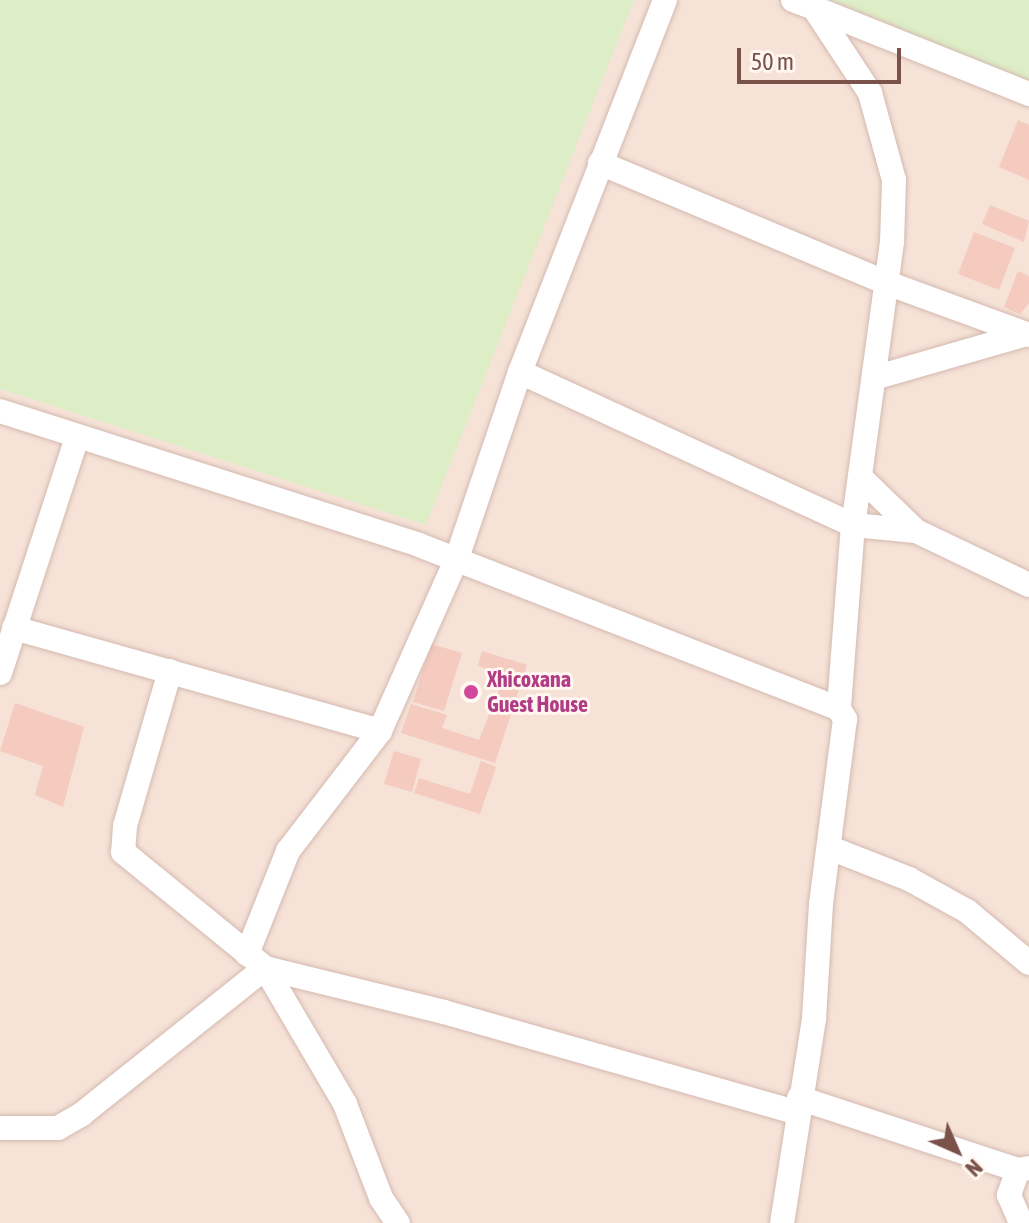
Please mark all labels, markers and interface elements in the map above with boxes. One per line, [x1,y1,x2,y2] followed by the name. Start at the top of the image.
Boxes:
[741,32,905,82] scale bar
[751,48,794,75] text: 50 m
[487,666,588,718] place label: Xhicoxana Guest House
[462,683,480,701] marker: Xhicoxana Guest House
[917,1111,997,1191] north arrow
[960,1154,988,1182] text: N

